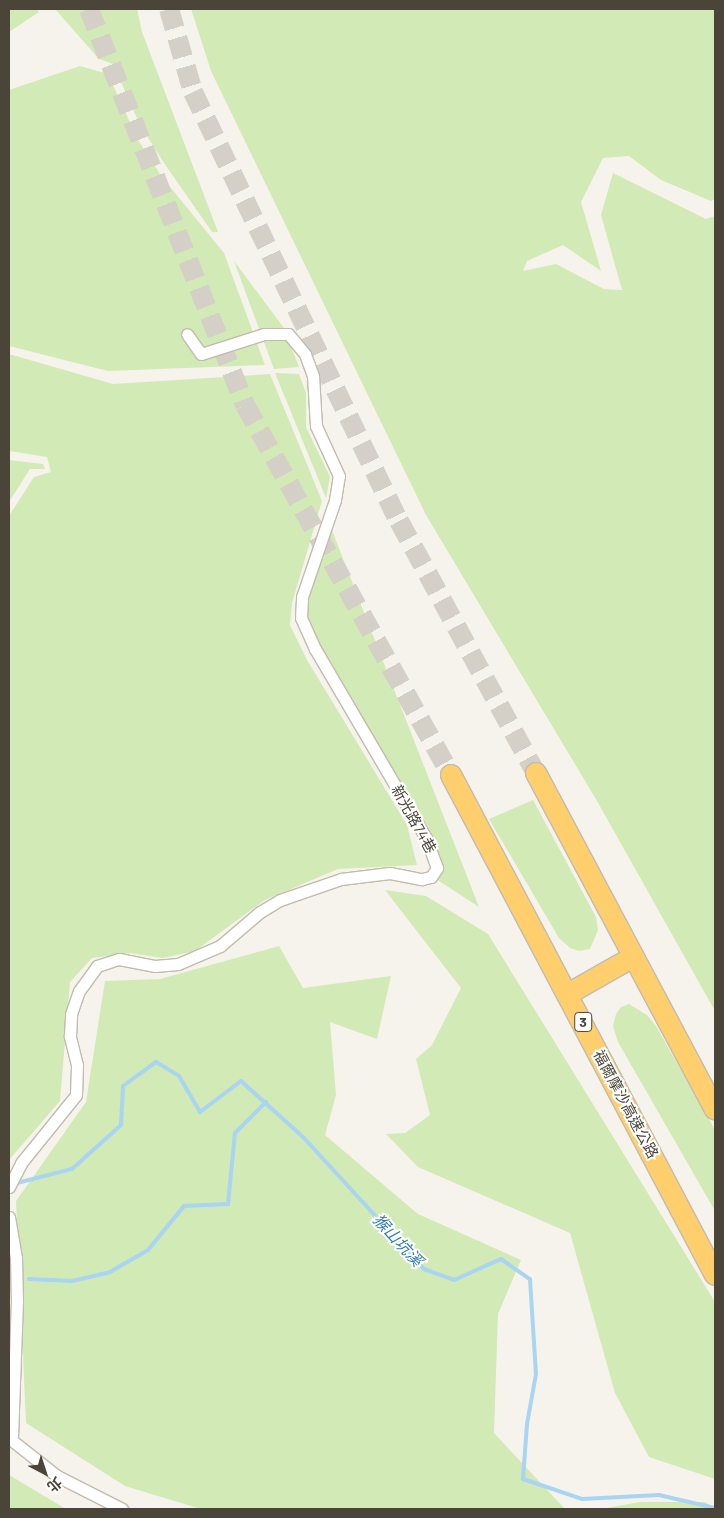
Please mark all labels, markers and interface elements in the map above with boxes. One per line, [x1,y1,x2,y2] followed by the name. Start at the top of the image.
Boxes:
[388,782,440,856] street label: 新光路74巷
[573,1010,593,1034] road number: 3
[590,1047,662,1161] street label: 福爾摩沙高速公路
[369,1210,427,1270] water label: 猴山坑溪
[20,1448,70,1498] north arrow
[44,1474,66,1496] text: 北

